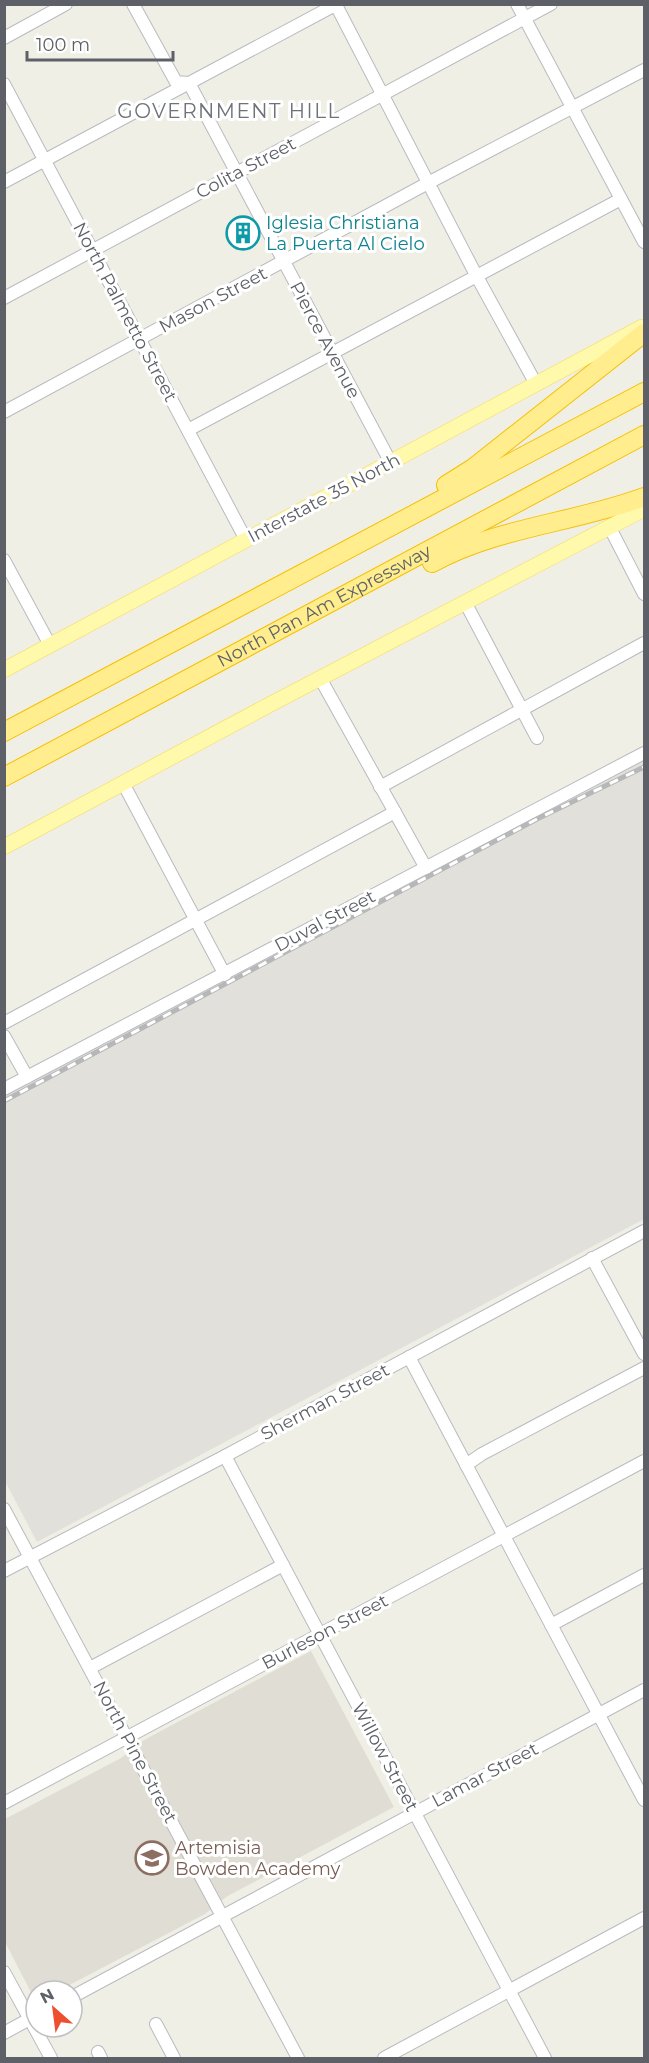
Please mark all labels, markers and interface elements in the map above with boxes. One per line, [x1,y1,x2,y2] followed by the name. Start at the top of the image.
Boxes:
[27,24,172,62] scale bar
[36,34,90,56] text: 100 m
[117,99,341,123] district label: GOVERNMENT HILL
[192,132,300,204] street label: Colita Street
[266,212,425,255] place label: Iglesia Christiana La Puerta Al Cielo
[225,215,261,251] building icon: Iglesia Christiana La Puerta Al Cielo
[68,218,182,406] street label: North Palmetto Street
[155,262,271,338] street label: Mason Street
[285,278,365,402] street label: Pierce Avenue
[244,449,404,547] street label: Interstate 35 North
[214,540,435,672] street label: North Pan Am Expressway
[271,885,379,957] street label: Duval Street
[257,1359,393,1445] street label: Sherman Street
[258,1589,392,1675] street label: Burleson Street
[88,1677,182,1827] street label: North Pine Street
[347,1699,423,1815] street label: Willow Street
[428,1738,542,1812] street label: Lamar Street
[175,1837,340,1880] place label: Artemisia Bowden Academy
[134,1840,170,1876] school or university icon: Artemisia Bowden Academy
[24,1979,84,2039] north arrow
[37,1985,57,2008] text: N

